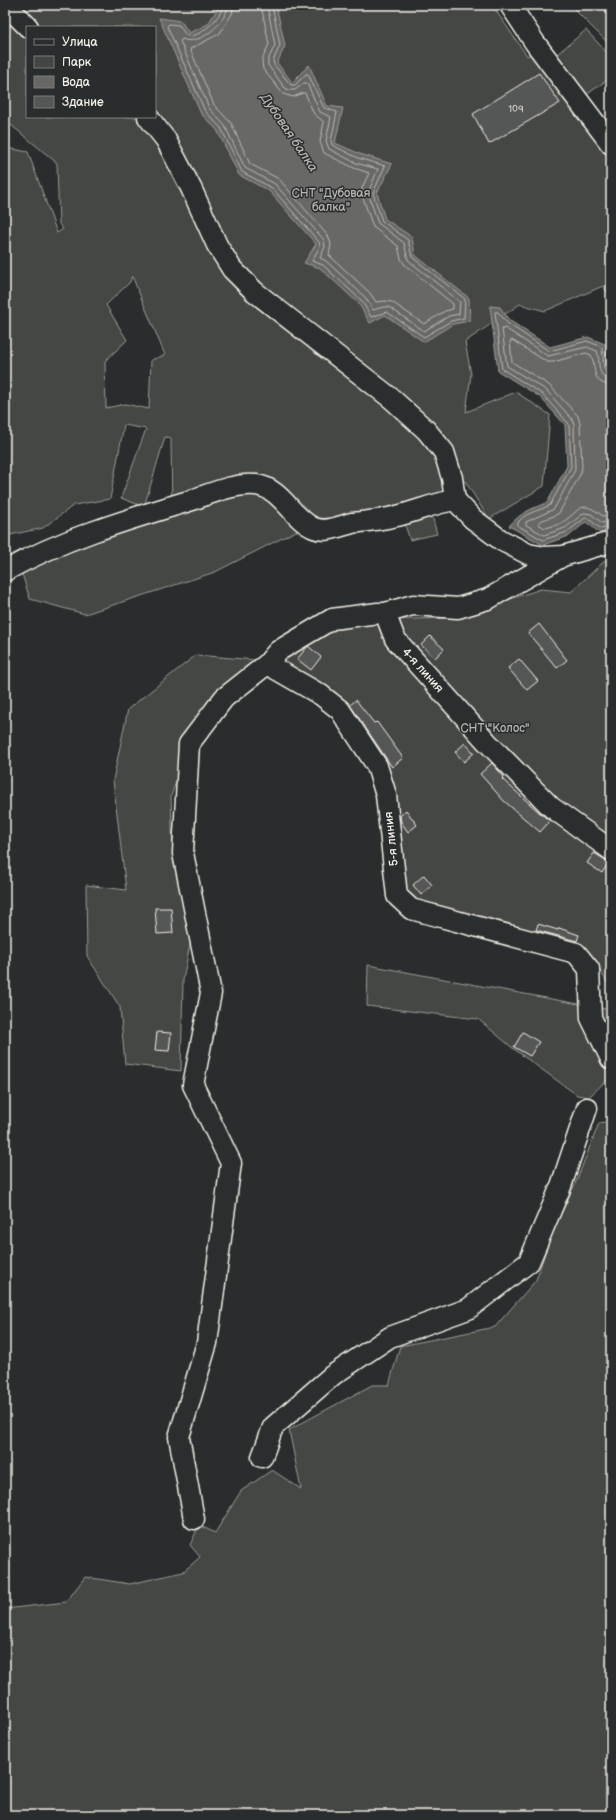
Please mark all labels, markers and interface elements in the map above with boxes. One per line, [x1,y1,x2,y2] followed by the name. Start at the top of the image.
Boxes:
[26,26,156,118] legend
[62,35,98,50] text: Улица
[62,55,92,70] text: Парк
[62,75,90,90] text: Вода
[256,89,321,175] water label: Дубовая балка
[62,95,104,110] text: Здание
[508,103,524,115] house number: 109
[292,186,371,215] park label: СНТ "Дубовая балка"
[399,645,447,696] street label: 4-я линия
[460,721,530,736] park label: СНТ "Колос"
[381,811,402,867] street label: 5-я линия

